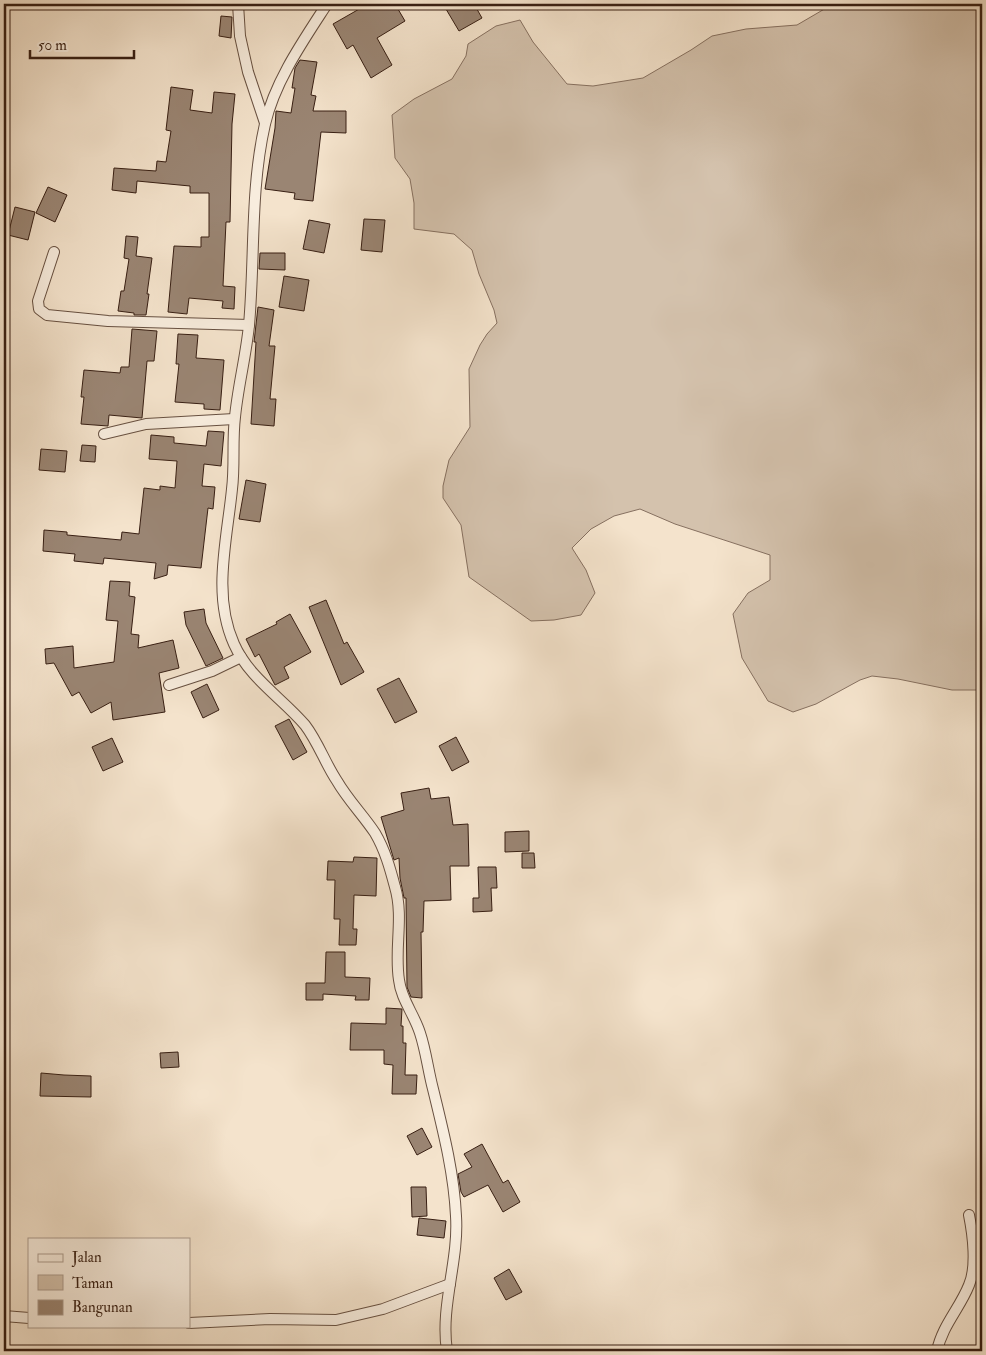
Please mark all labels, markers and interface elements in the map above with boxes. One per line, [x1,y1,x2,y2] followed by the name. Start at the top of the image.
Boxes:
[30,28,134,60] scale bar
[38,36,67,55] text: 50 m
[28,1238,190,1328] legend
[71,1248,102,1268] text: Jalan
[72,1274,113,1293] text: Taman
[72,1298,133,1317] text: Bangunan

